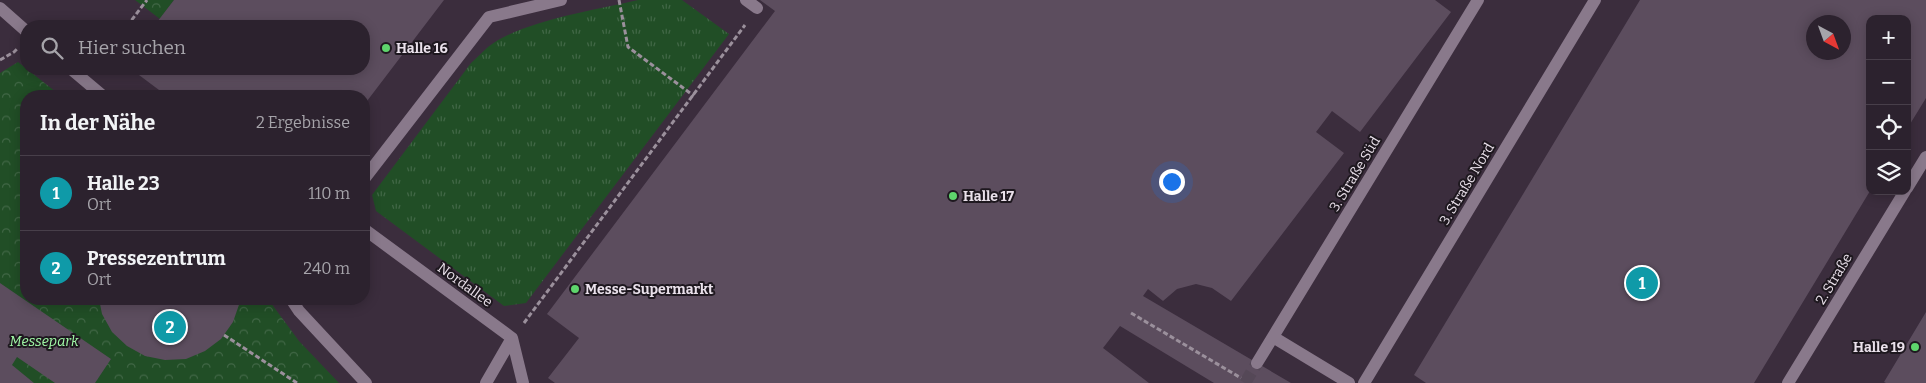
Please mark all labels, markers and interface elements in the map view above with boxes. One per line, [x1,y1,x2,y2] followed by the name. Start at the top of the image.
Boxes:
[1806,15,1851,60] north arrow
[1866,15,1911,195] map controls
[1866,15,1911,60] button: +
[20,20,370,75] search box
[38,34,66,62] icon: search
[78,36,186,59] text: Hier suchen
[396,40,448,57] place label: Halle 16
[380,42,392,54] marker: Halle 16
[1866,60,1911,105] button: −
[1866,105,1911,150] button: locate
[40,110,155,136] text: In der Nähe
[256,113,350,132] text: 2 Ergebnisse
[1326,133,1384,215] street label: 3. Straße Süd
[1436,140,1498,228] street label: 3. Straße Nord
[1866,150,1911,195] button: layers
[1159,169,1185,195] your location
[87,172,160,195] text: Halle 23
[53,184,59,203] text: 1
[308,184,350,203] text: 110 m
[963,188,1014,205] place label: Halle 17
[947,190,959,202] marker: Halle 17
[87,195,112,214] text: Ort
[87,247,226,270] text: Pressezentrum
[1812,250,1856,308] street label: 2. Straße
[51,259,61,278] text: 2
[303,259,350,278] text: 240 m
[434,259,496,311] street label: Nordallee
[1626,264,1658,302] pin: 1
[87,270,112,289] text: Ort
[585,281,714,298] place label: Messe-Supermarkt
[569,283,581,295] marker: Messe-Supermarkt
[154,308,186,346] pin: 2
[10,333,79,350] park label: Messepark
[1853,339,1905,356] place label: Halle 19
[1909,341,1921,353] marker: Halle 19

